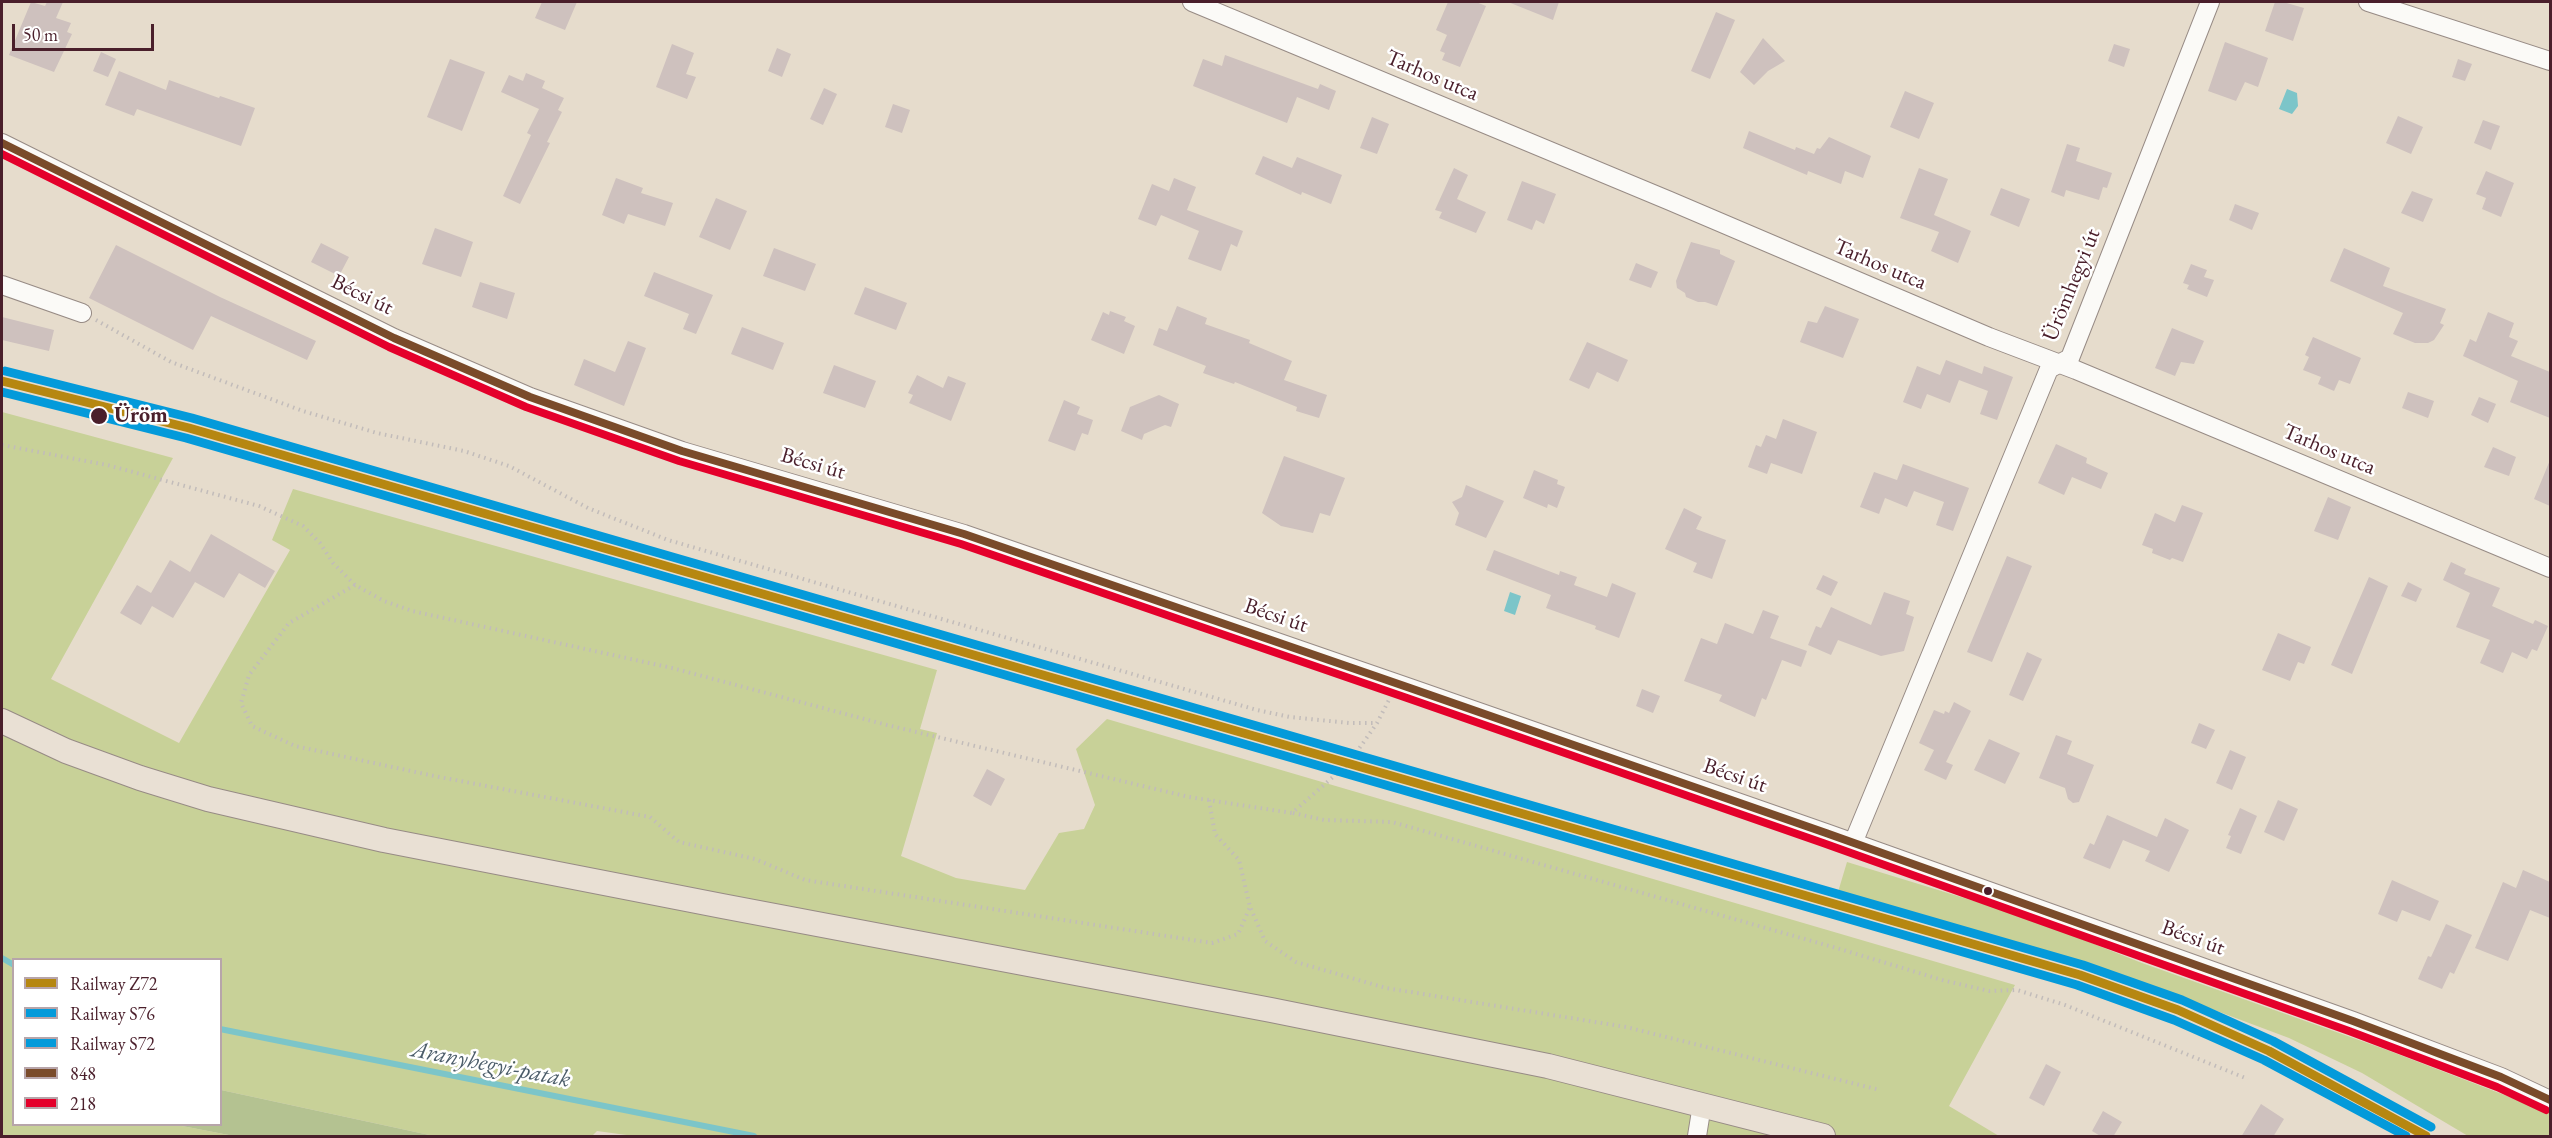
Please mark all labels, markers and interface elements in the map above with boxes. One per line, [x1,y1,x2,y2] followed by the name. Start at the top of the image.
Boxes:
[15,12,158,50] scale bar
[23,23,58,46] text: 50 m
[1382,45,1482,107] street label: Tarhos utca
[2037,225,2107,345] street label: Ürömhegyi út
[1830,234,1930,296] street label: Tarhos utca
[327,269,397,321] street label: Bécsi út
[114,403,168,429] place label: Üröm
[89,406,109,426] marker: Üröm
[2279,419,2379,481] street label: Tarhos utca
[778,442,848,486] street label: Bécsi út
[1241,593,1311,639] street label: Bécsi út
[1700,753,1770,799] street label: Bécsi út
[1982,885,1994,897] unlabelled marker
[2158,914,2228,962] street label: Bécsi út
[12,958,222,1126] legend
[70,972,157,995] text: Railway Z72
[70,1002,155,1025] text: Railway S76
[70,1032,155,1055] text: Railway S72
[409,1035,573,1095] water label: Aranyhegyi-patak
[70,1062,96,1085] text: 848
[70,1092,96,1115] text: 218

